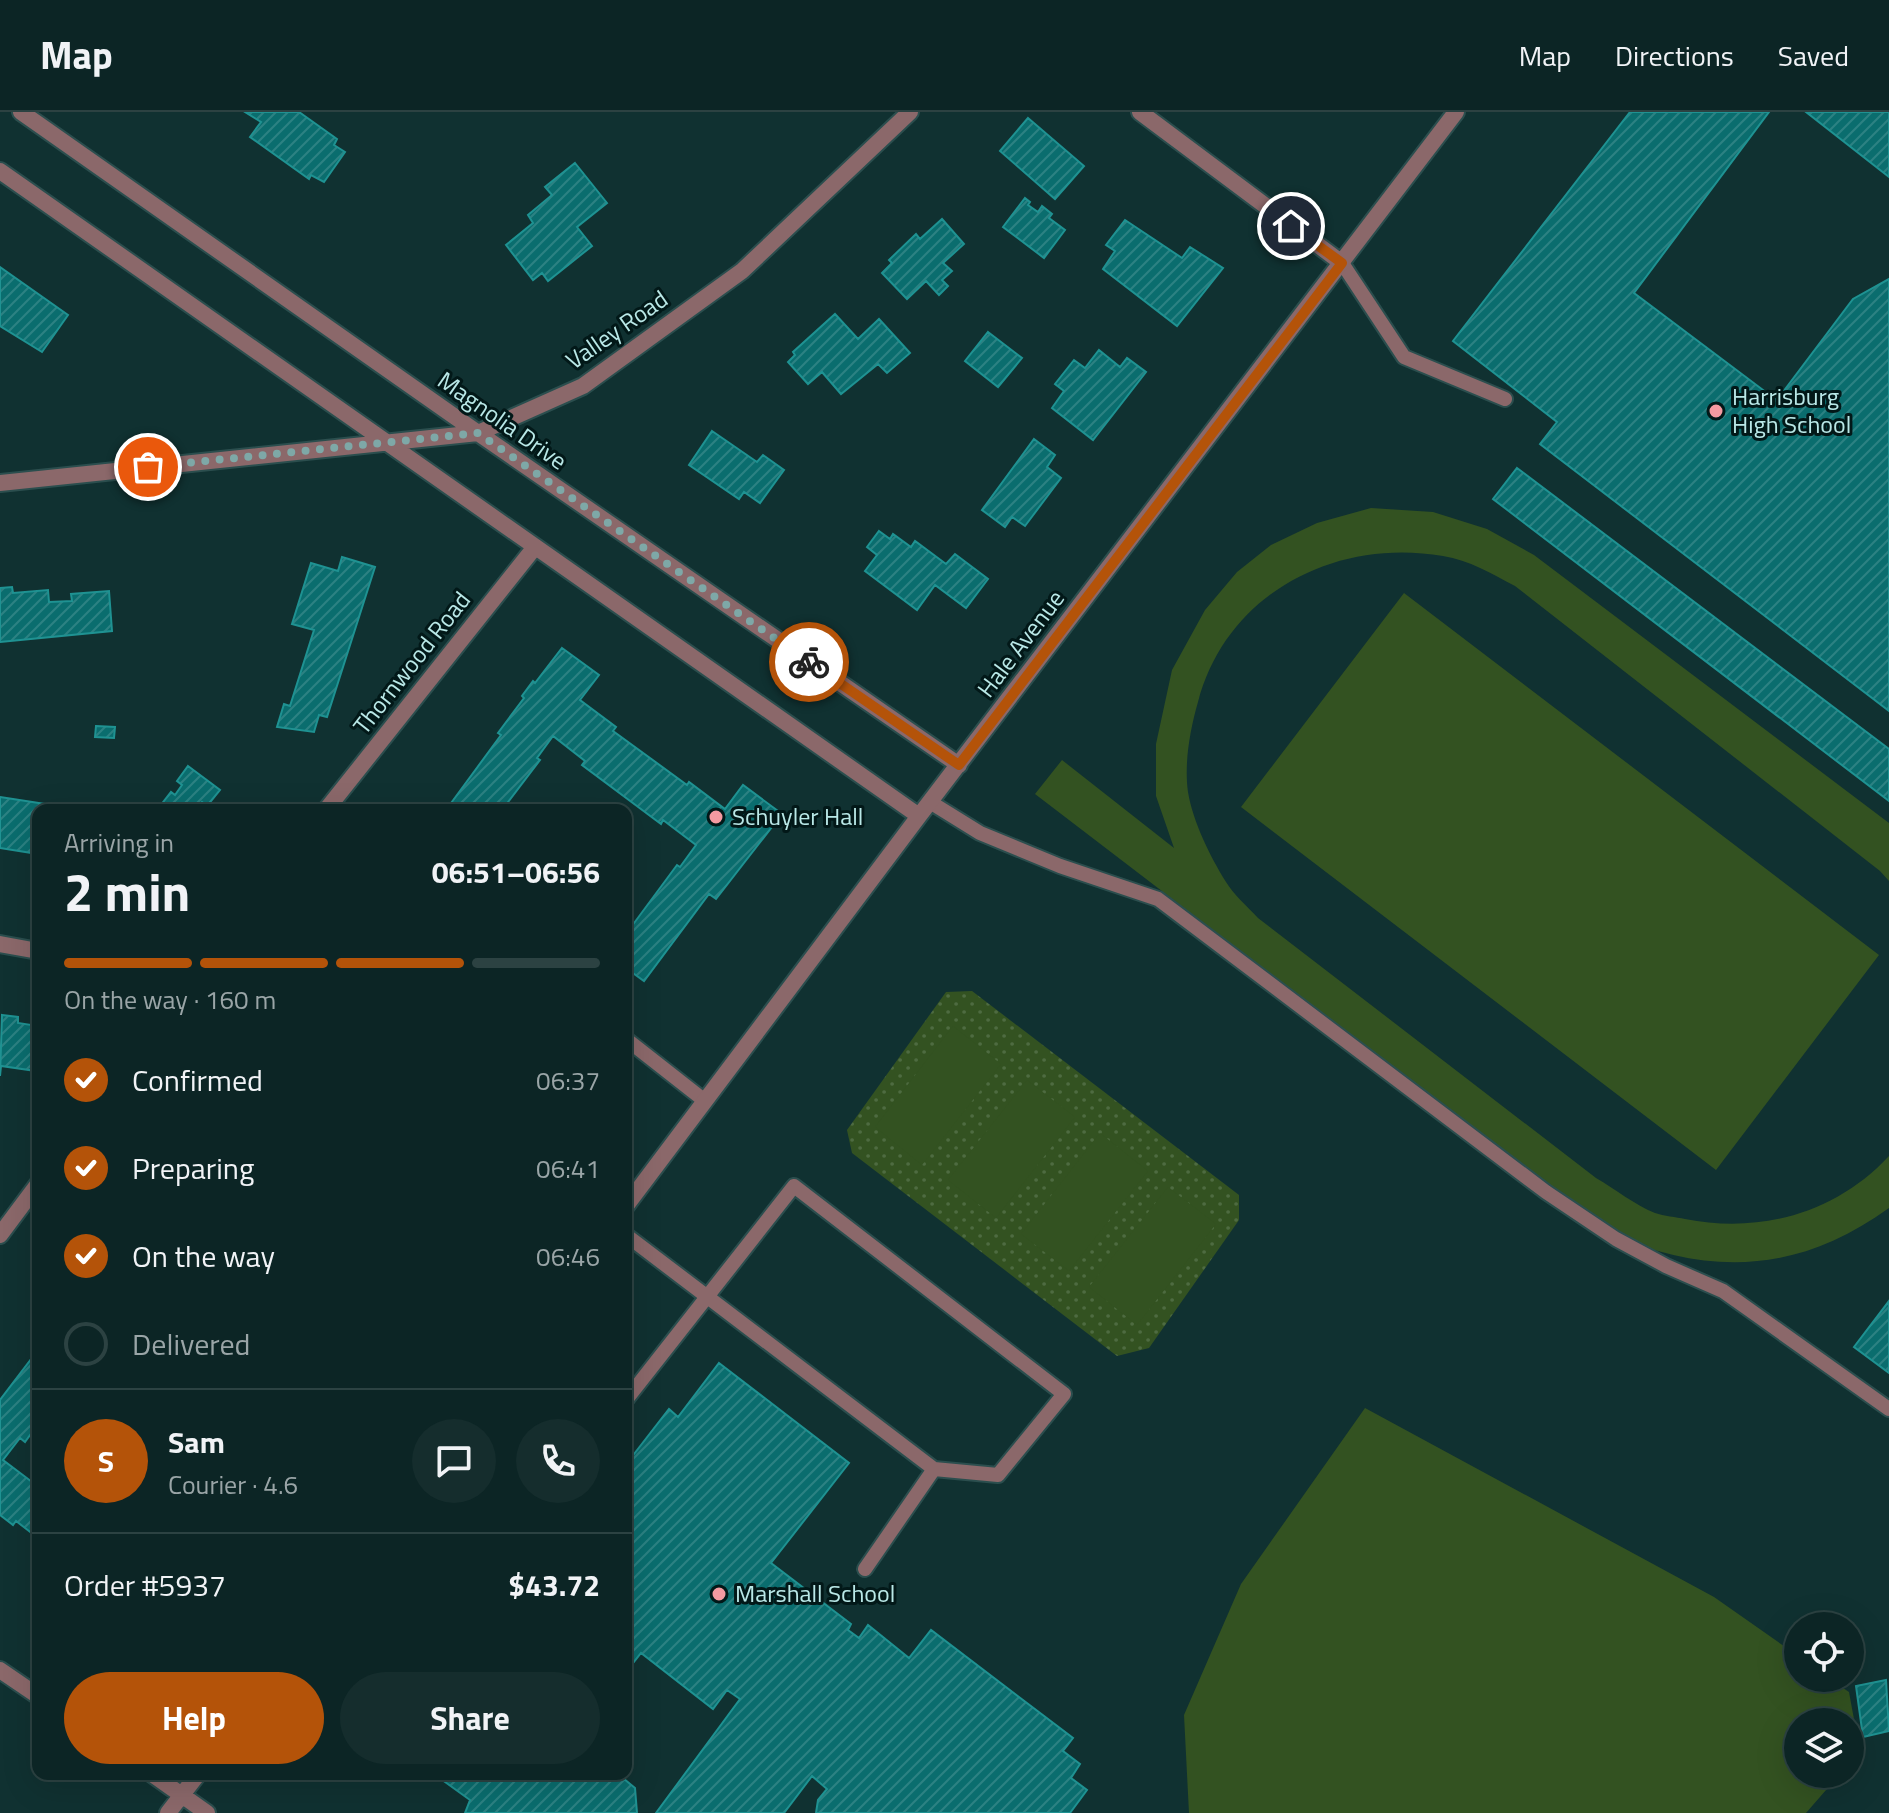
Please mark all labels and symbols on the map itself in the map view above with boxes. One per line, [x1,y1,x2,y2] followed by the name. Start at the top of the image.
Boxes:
[1257,192,1325,260] pin
[558,281,675,378] street label: Valley Road
[431,362,575,478] street label: Magnolia Drive
[1732,378,1851,442] place label: Harrisburg High School
[1707,402,1725,420] marker: Harrisburg High School
[114,433,182,501] pin
[968,582,1073,705] street label: Hale Avenue
[344,583,479,742] street label: Thornwood Road
[769,622,849,702] courier
[732,798,863,834] place label: Schuyler Hall
[707,808,725,826] marker: Schuyler Hall
[735,1575,895,1611] place label: Marshall School
[710,1585,728,1603] marker: Marshall School

